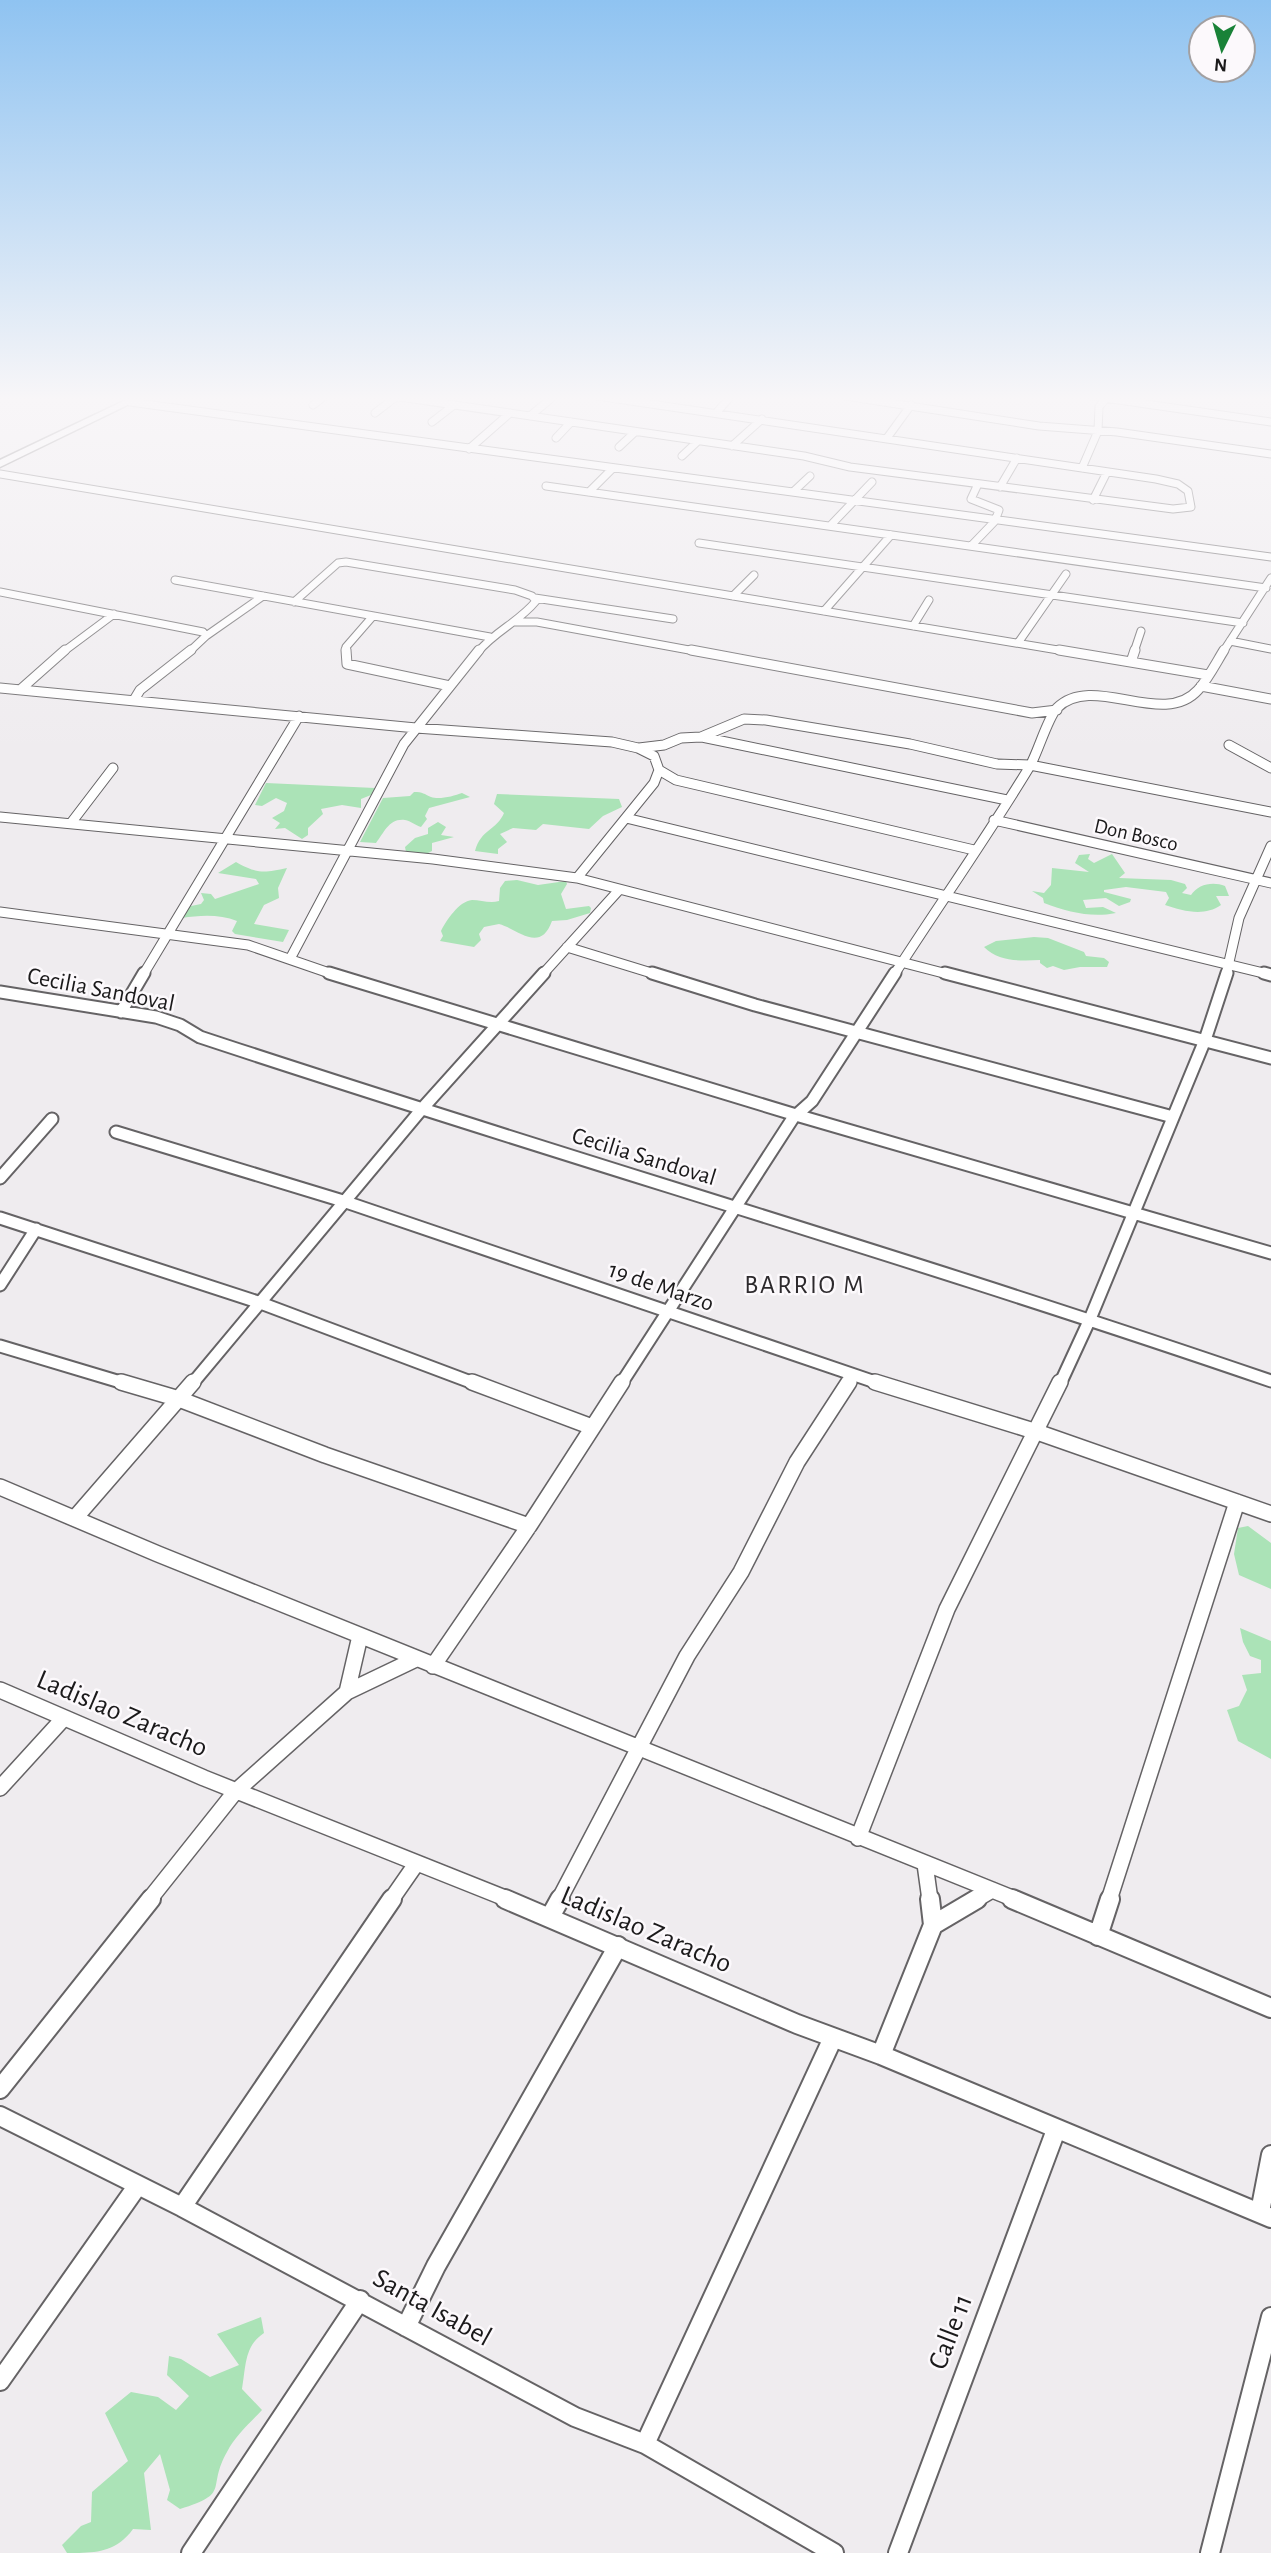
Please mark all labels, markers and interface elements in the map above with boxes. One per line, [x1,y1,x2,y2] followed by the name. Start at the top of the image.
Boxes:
[1187,14,1257,84] north arrow
[1213,54,1228,74] text: N
[1092,815,1180,855] street label: Don Bosco
[25,964,177,1016] street label: Cecilia Sandoval
[569,1124,719,1190] street label: Cecilia Sandoval
[605,1258,717,1316] street label: 19 de Marzo
[744,1272,866,1298] district label: BARRIO M
[32,1665,212,1763] street label: Ladislao Zaracho
[556,1881,736,1979] street label: Ladislao Zaracho
[368,2264,496,2352] street label: Santa Isabel
[924,2291,978,2373] street label: Calle 11

